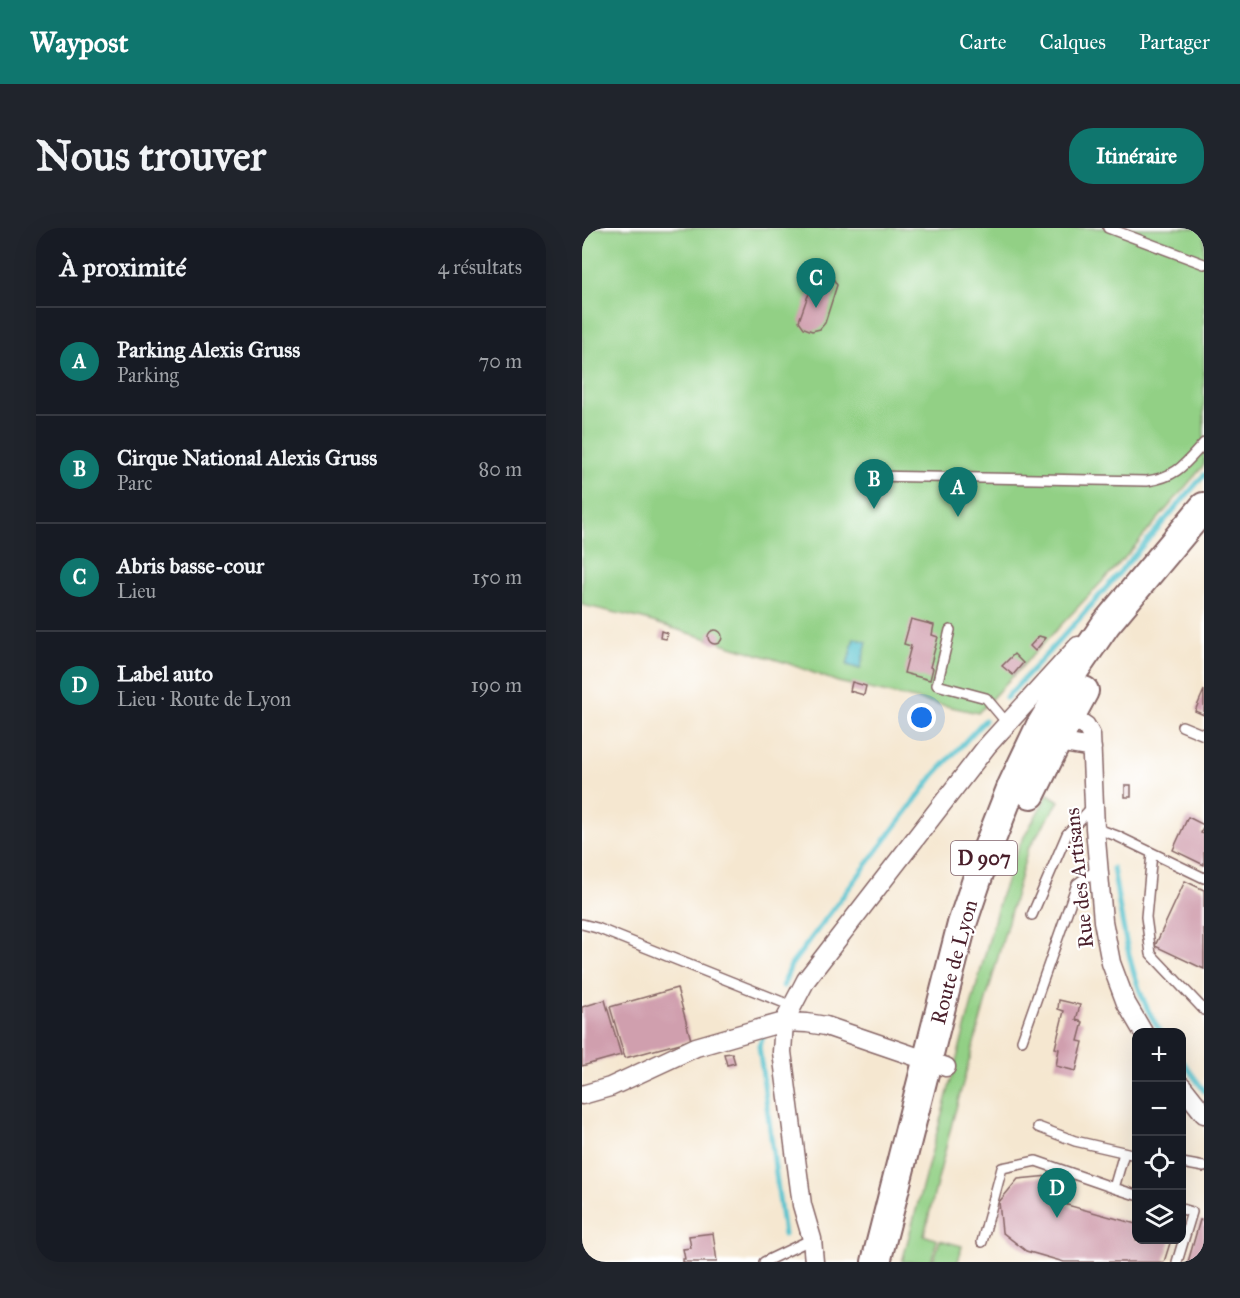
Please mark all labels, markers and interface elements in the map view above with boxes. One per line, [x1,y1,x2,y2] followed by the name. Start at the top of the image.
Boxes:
[30,25,128,60] text: Waypost
[959,29,1006,55] text: Carte
[1039,29,1106,55] text: Calques
[1139,29,1210,55] text: Partager
[1069,128,1204,184] button: Itinéraire
[36,130,266,182] text: Nous trouver
[60,251,186,283] text: À proximité
[438,255,522,279] text: 4 résultats
[796,259,836,308] pin: C
[117,336,300,363] text: Parking Alexis Gruss
[73,349,86,373] text: A
[479,349,522,373] text: 70 m
[117,363,179,387] text: Parking
[117,444,377,471] text: Cirque National Alexis Gruss
[73,457,86,481] text: B
[479,457,522,481] text: 80 m
[854,460,894,509] pin: B
[938,468,977,517] pin: A
[117,471,152,495] text: Parc
[117,552,264,579] text: Abris basse-cour
[73,565,86,589] text: C
[472,565,522,589] text: 150 m
[117,579,156,603] text: Lieu
[117,660,213,687] text: Label auto
[72,673,87,697] text: D
[471,673,522,697] text: 190 m
[117,687,291,711] text: Lieu · Route de Lyon
[907,703,936,732] your location
[1059,806,1099,950] street label: Rue des Artisans
[951,841,1017,875] road number: D 907
[925,897,983,1027] street label: Route de Lyon
[1132,1028,1186,1244] map controls
[1132,1028,1186,1082] button: +
[1132,1082,1186,1136] button: −
[1132,1136,1186,1190] button: locate
[1038,1168,1076,1218] pin: D
[1132,1190,1186,1244] button: layers

